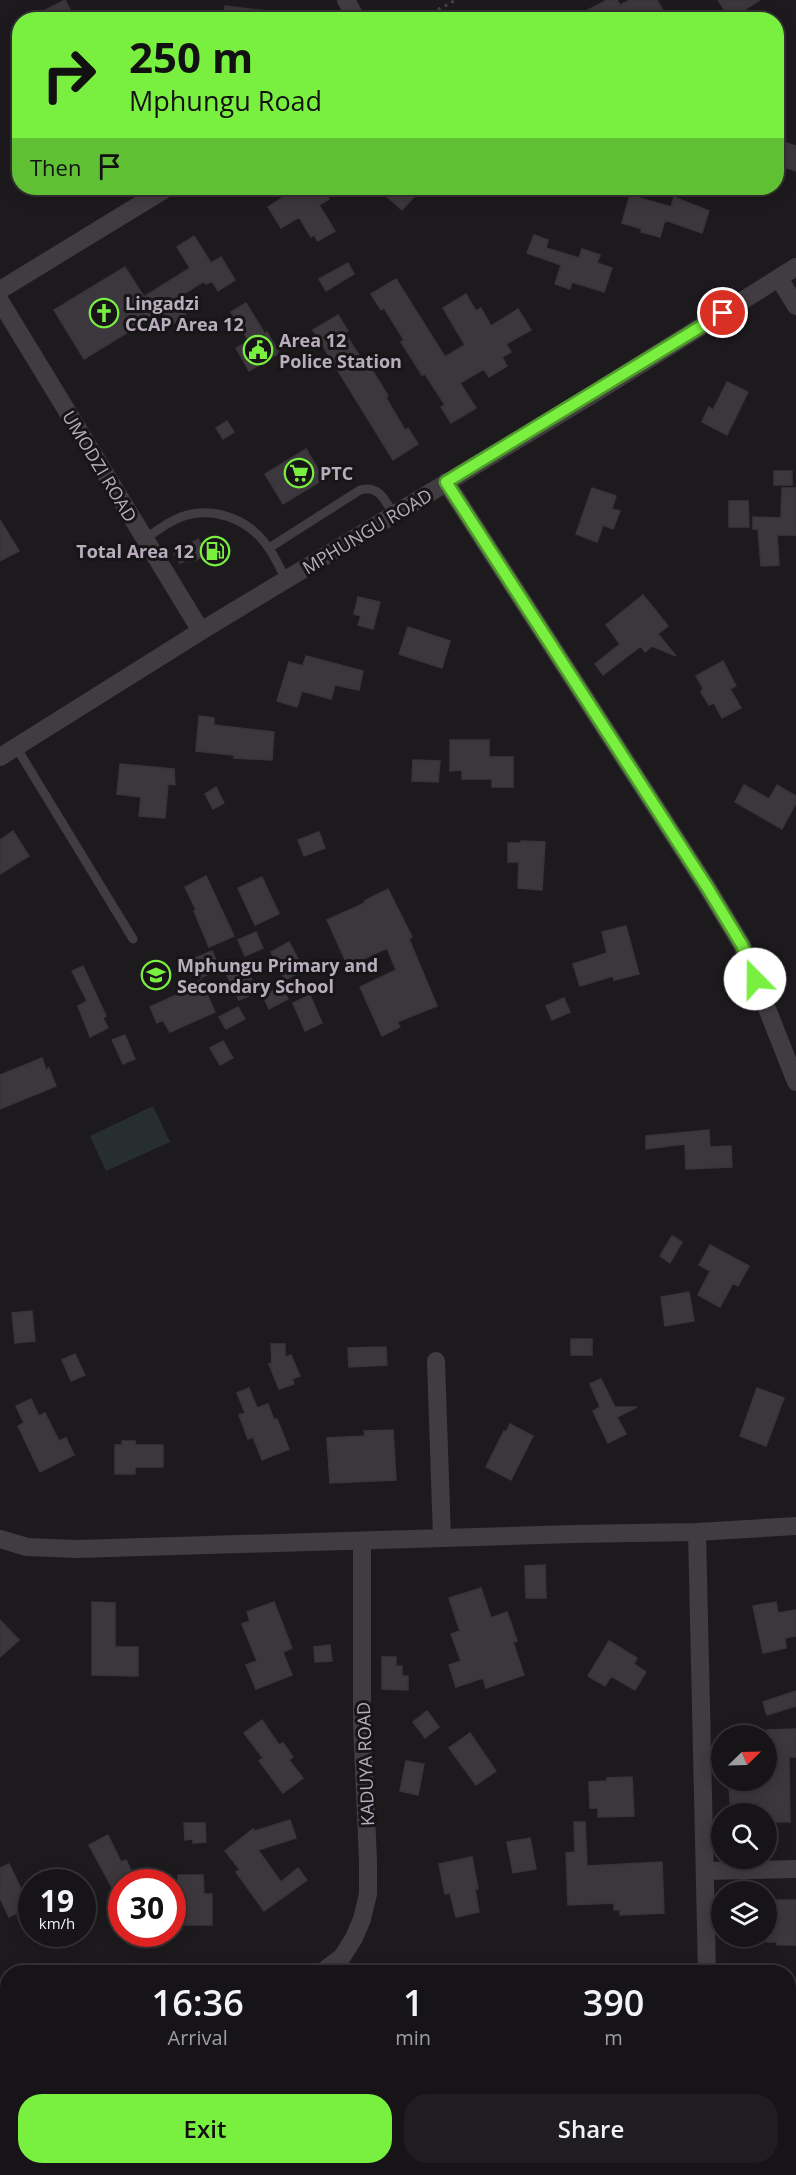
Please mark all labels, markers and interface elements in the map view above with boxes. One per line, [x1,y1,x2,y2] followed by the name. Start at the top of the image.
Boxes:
[129,28,253,85] text: 250 m
[30,36,108,114] icon: right
[129,82,322,119] text: Mphungu Road
[93,150,126,183] icon: arrive
[30,152,81,182] text: Then
[697,287,748,338] pin
[125,291,244,336] place label: Lingadzi CCAP Area 12
[706,296,739,329] icon: arrive
[88,297,120,329] church icon: Lingadzi CCAP Area 12
[279,328,402,373] place label: Area 12 Police Station
[242,334,274,366] public building icon: Area 12 Police Station
[57,406,143,526] street label: UMODZI ROAD
[283,457,315,489] supermarket icon: PTC
[320,461,353,485] place label: PTC
[298,483,436,579] street label: MPHUNGU ROAD
[199,535,231,567] fuel station icon: Total Area 12
[76,539,194,563] place label: Total Area 12
[723,947,787,1011] position arrow
[177,953,378,998] place label: Mphungu Primary and Secondary School
[140,959,172,991] school or university icon: Mphungu Primary and Secondary School
[351,1701,379,1827] street label: KADUYA ROAD
[711,1725,777,1791] north arrow
[711,1725,777,1947] map controls
[711,1803,777,1869] button: search
[108,1869,186,1947] speed limit sign: 30
[40,1880,74,1921] text: 19
[711,1881,777,1947] button: layers
[39,1913,75,1933] text: km/h
[152,1978,244,2027] text: 16:36
[403,1978,424,2027] text: 1
[583,1978,644,2027] text: 390
[168,2024,228,2051] text: Arrival
[395,2024,431,2051] text: min
[604,2024,623,2051] text: m
[18,2094,392,2163] button: Exit
[404,2094,778,2163] button: Share

